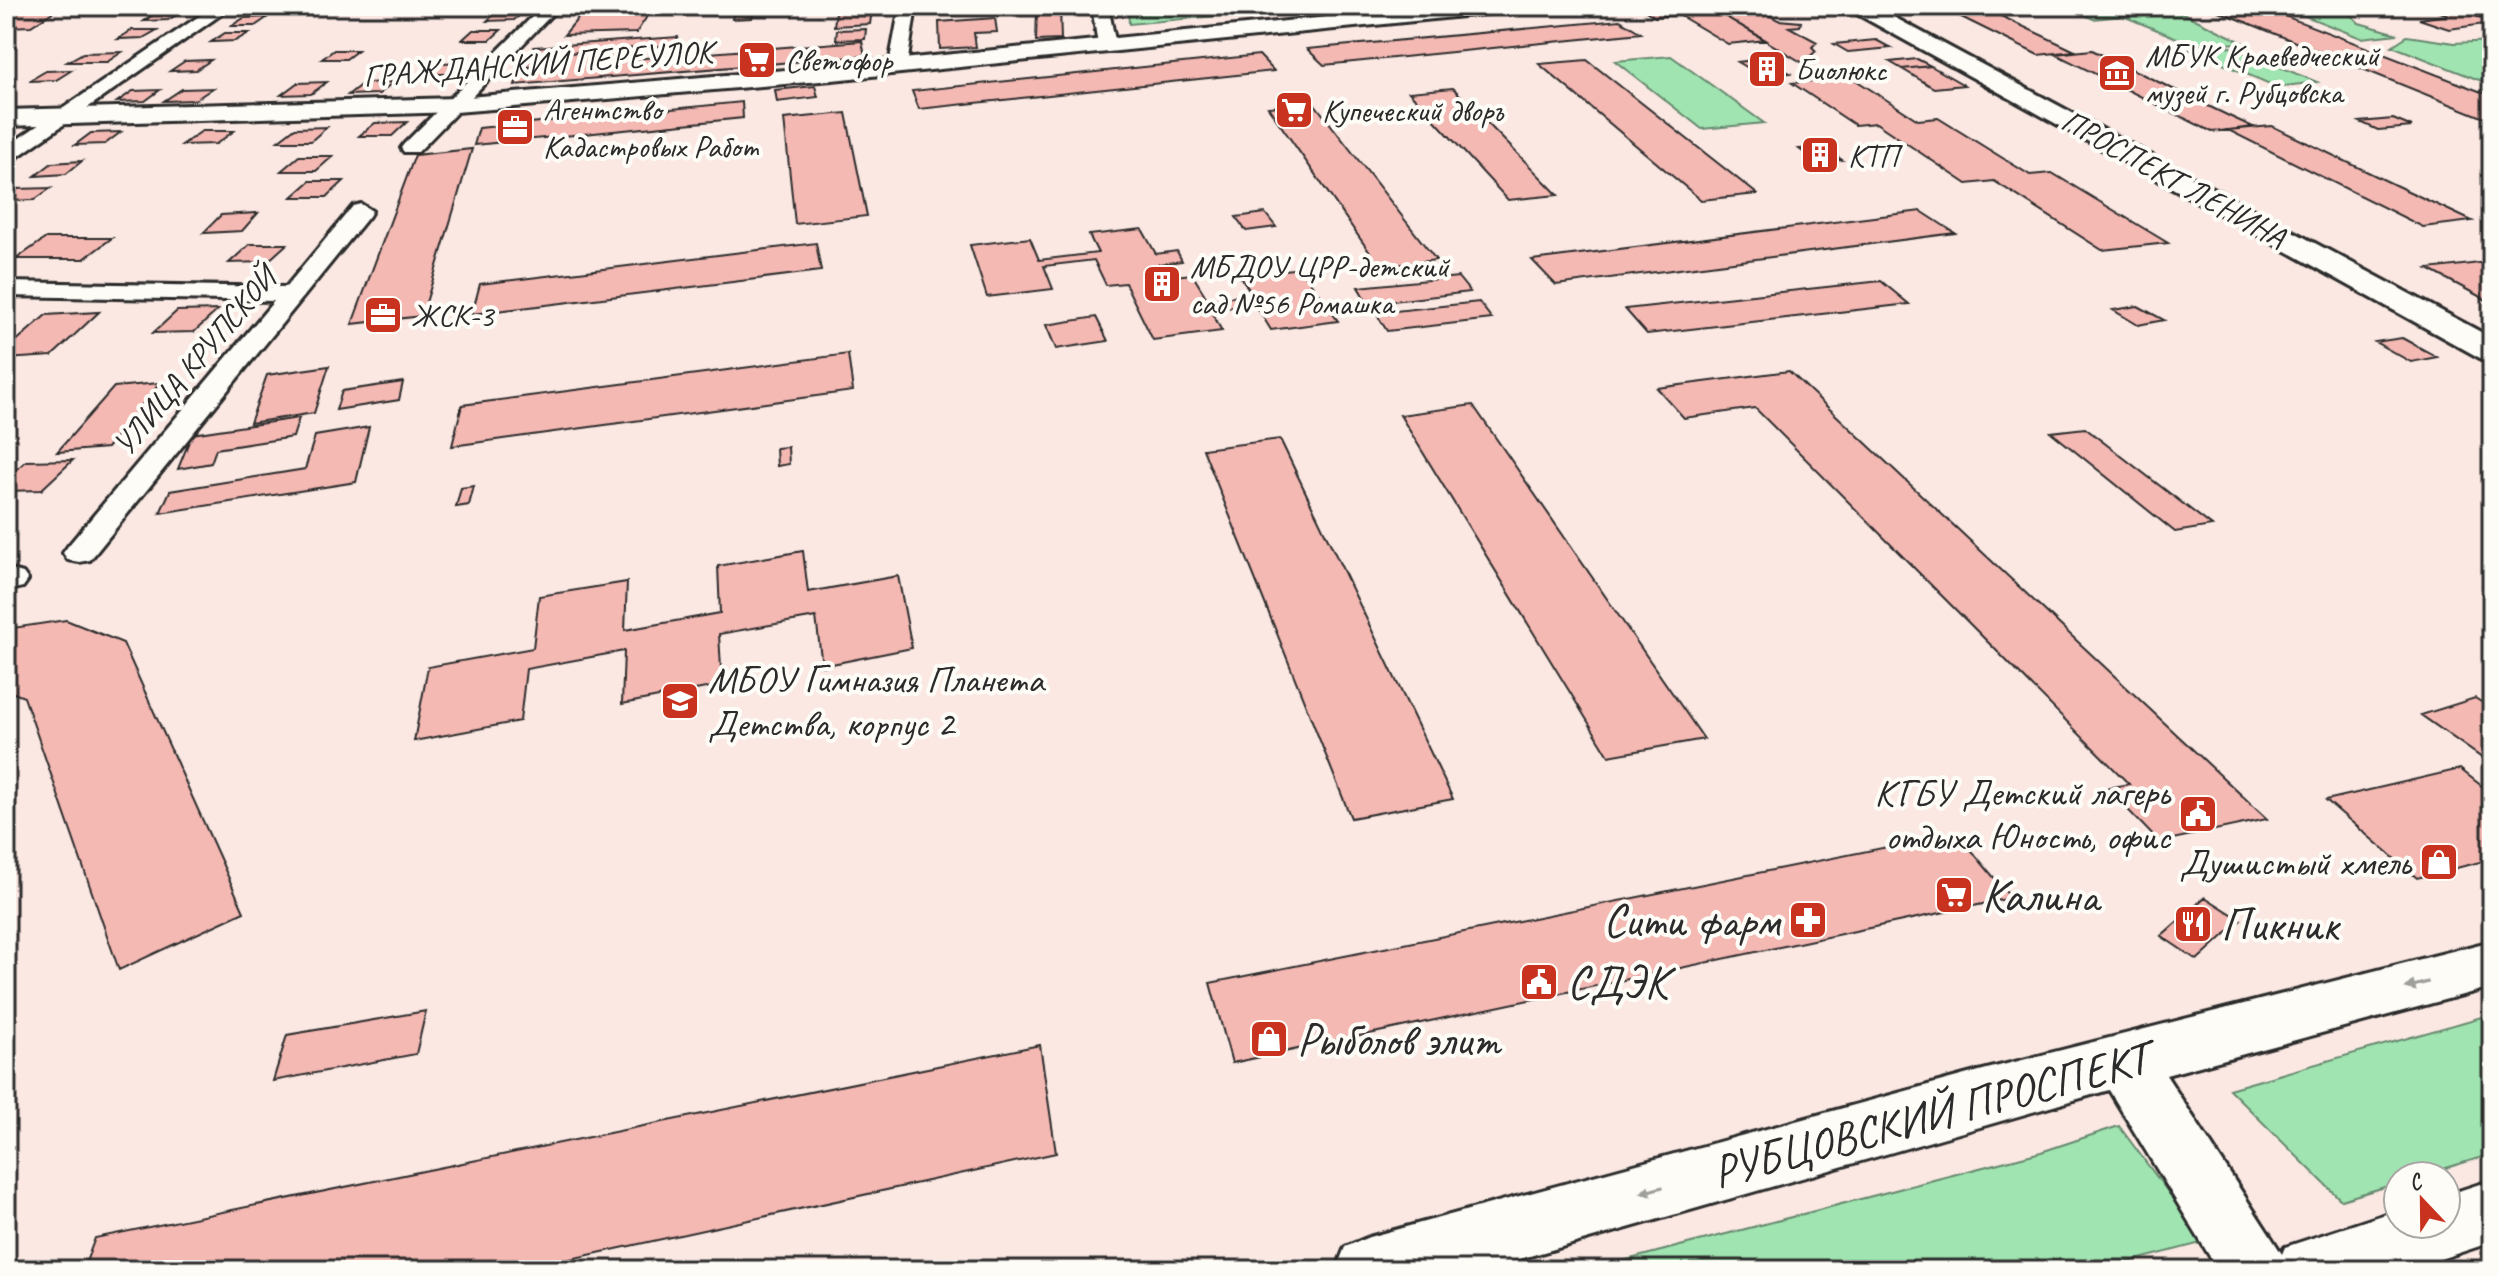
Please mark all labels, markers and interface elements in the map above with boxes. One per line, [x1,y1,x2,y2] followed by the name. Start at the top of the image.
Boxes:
[362,30,720,96] street label: ГРАЖДАНСКИЙ ПЕРЕУЛОК
[2145,35,2381,113] place label: МБУК Краеведческий музей г. Рубцовска
[736,39,778,81] supermarket icon: Светофор
[785,40,894,81] place label: Светофор
[1746,48,1788,90] building icon: Биолюкс
[1795,49,1888,90] place label: Биолюкс
[2096,52,2138,94] museum icon: МБУК Краеведческий музей г. Рубцовска
[543,89,760,167] place label: Агентство Кадастровых Работ
[1273,89,1315,131] supermarket icon: Купеческий дворъ
[1322,90,1505,131] place label: Купеческий дворъ
[2054,100,2294,257] street label: ПРОСПЕКТ ЛЕНИНА
[494,106,536,148] office icon: Агентство Кадастровых Работ
[1799,134,1841,176] building icon: КТП
[1848,135,1904,176] place label: КТП
[1190,246,1450,324] place label: МБДОУ ЦРР-детский сад №56 Ромашка
[104,255,288,464] street label: УЛИЦА КРУПСКОЙ
[1141,263,1183,305] building icon: МБДОУ ЦРР-детский сад №56 Ромашка
[362,294,404,336] office icon: ЖСК-3
[411,295,496,336] place label: ЖСК-3
[708,656,1046,747] place label: МБОУ Гимназия Планета Детства, корпус 2
[659,680,701,722] school or university icon: МБОУ Гимназия Планета Детства, корпус 2
[1874,769,2173,860] place label: КГБУ Детский лагерь отдыха Юность, офис
[2177,793,2219,835] public building icon: КГБУ Детский лагерь отдыха Юность, офис
[2179,839,2414,886] place label: Душистый хмель
[2418,841,2460,883] shop icon: Душистый хмель
[1982,867,2103,925] place label: Калина
[1933,874,1975,916] supermarket icon: Калина
[1603,892,1782,950] place label: Сити фарм
[2221,896,2342,954] place label: Пикник
[1787,899,1829,941] pharmacy icon: Сити фарм
[2172,903,2214,945] restaurant icon: Пикник
[1567,954,1677,1012] place label: СДЭК
[1518,961,1560,1003] public building icon: СДЭК
[2404,979,2429,991] one-way arrow
[1297,1011,1503,1069] place label: Рыболов элит
[1248,1018,1290,1060] shop icon: Рыболов элит
[1706,1026,2165,1201] street label: РУБЦОВСКИЙ ПРОСПЕКТ
[2382,1160,2462,1240] north arrow
[2405,1166,2428,1197] text: С
[1639,1185,1664,1197] one-way arrow

